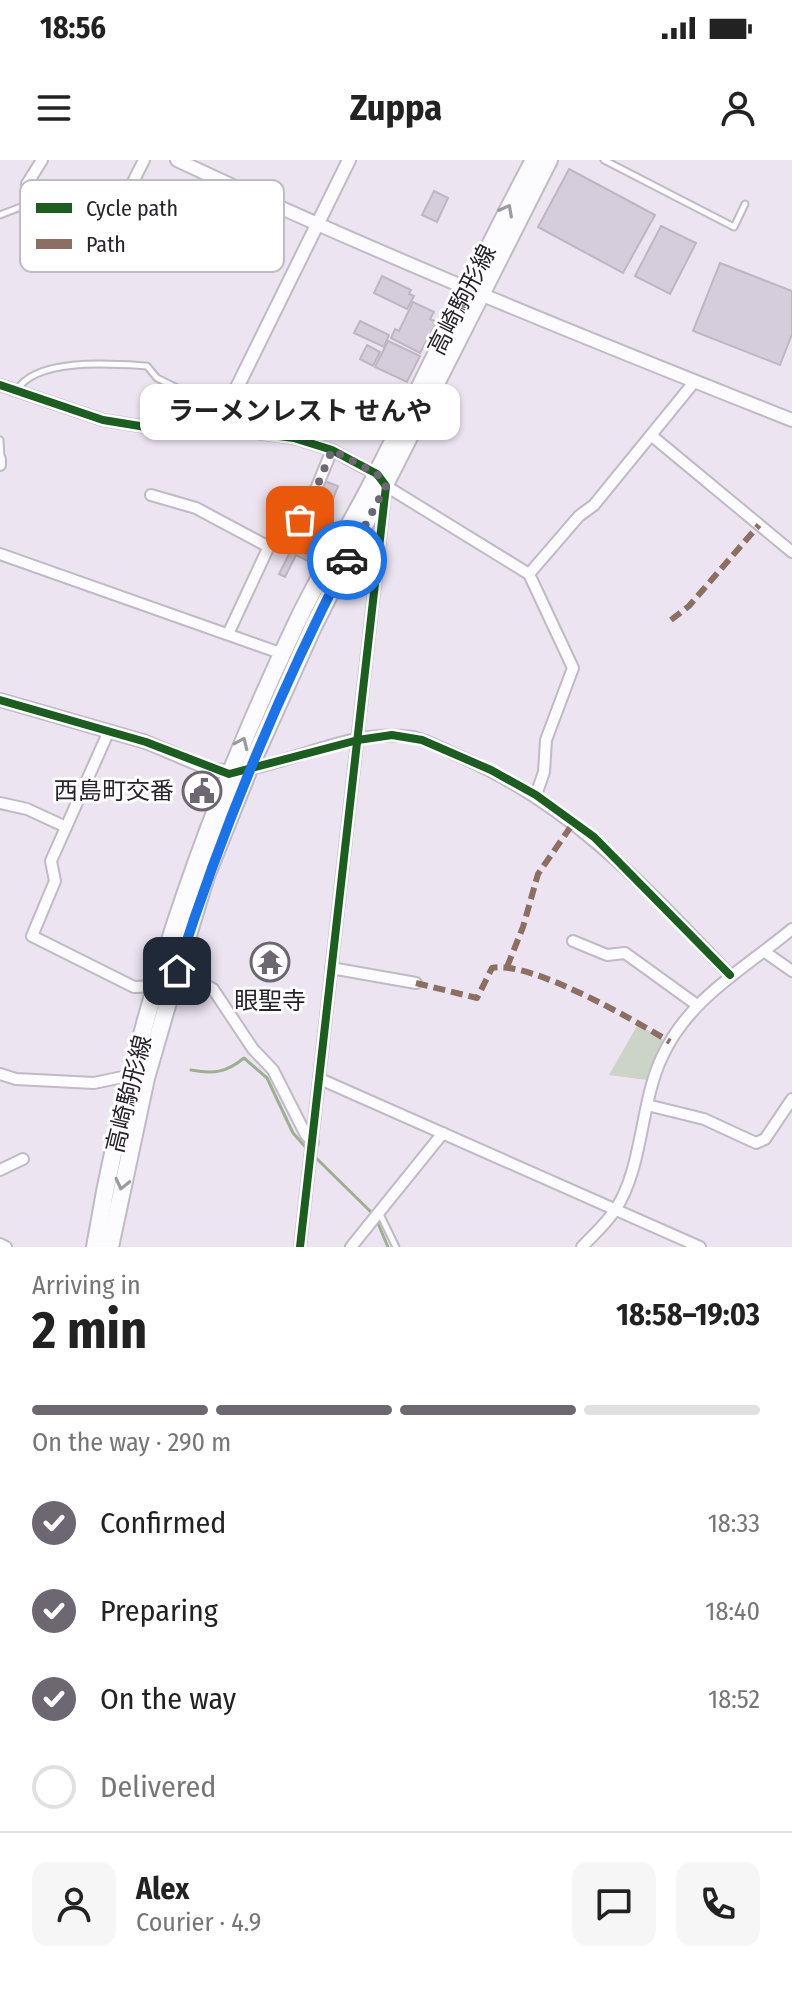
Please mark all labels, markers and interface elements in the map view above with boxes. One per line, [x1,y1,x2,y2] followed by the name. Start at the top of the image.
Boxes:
[40,10,106,46] text: 18:56
[32,86,76,130] icon: menu
[350,86,442,130] text: Zuppa
[716,86,760,130] icon: person
[20,180,284,272] legend
[86,195,178,222] text: Cycle path
[498,203,513,218] one-way arrow
[86,231,126,258] text: Path
[422,240,502,360] street label: 高崎駒形線
[140,384,460,440] callout: ラーメンレスト せんや
[168,396,432,427] text: ラーメンレスト せんや
[266,486,334,554] pin
[278,498,322,542] icon: bag
[307,520,387,600] courier
[325,538,369,582] icon: car
[233,737,249,751] one-way arrow
[181,770,223,812] public building icon: 西島町交番
[54,777,174,805] place label: 西島町交番
[143,937,211,1005] pin
[249,941,291,983] temple icon: 眼聖寺
[155,949,199,993] icon: home
[234,987,306,1015] place label: 眼聖寺
[101,1032,157,1156] street label: 高崎駒形線
[114,1177,131,1190] one-way arrow
[32,1270,141,1301] text: Arriving in
[616,1297,760,1333] text: 18:58–19:03
[32,1299,147,1362] text: 2 min
[32,1427,231,1458] text: On the way · 290 m
[32,1501,76,1545] icon: check
[100,1505,226,1541] text: Confirmed
[708,1508,760,1539] text: 18:33
[32,1589,76,1633] icon: check
[100,1593,218,1629] text: Preparing
[705,1596,760,1627] text: 18:40
[32,1677,76,1721] icon: check
[100,1681,236,1717] text: On the way
[708,1684,760,1715] text: 18:52
[100,1769,216,1805] text: Delivered
[32,1862,116,1946] button: person
[572,1862,656,1946] button: chat
[676,1862,760,1946] button: phone
[136,1871,189,1907] text: Alex
[136,1907,261,1938] text: Courier · 4.9

